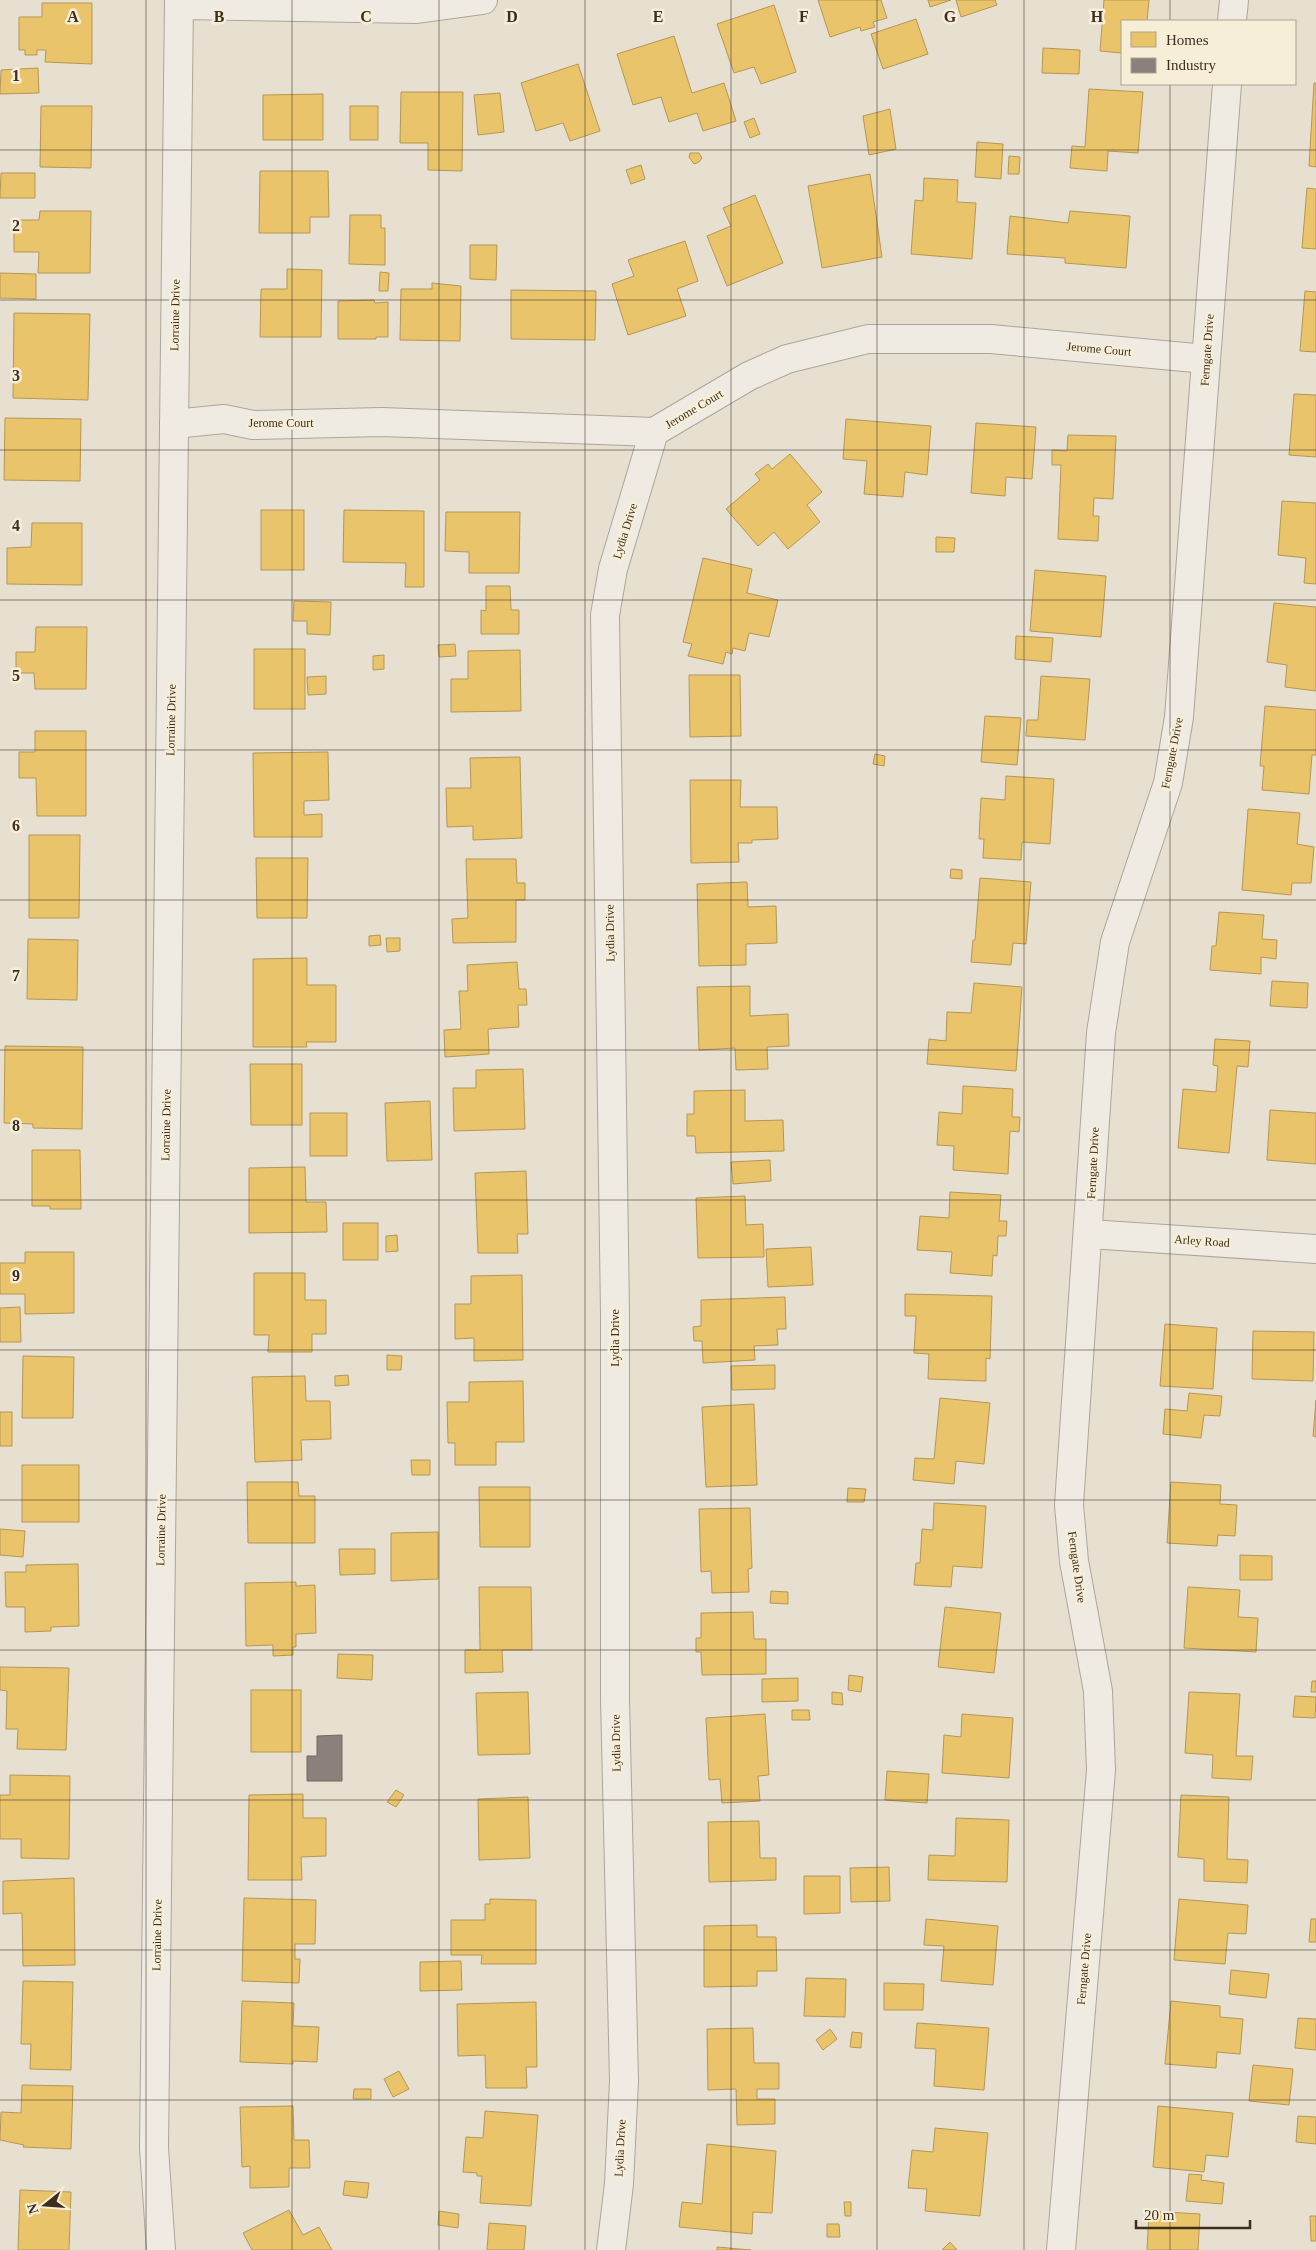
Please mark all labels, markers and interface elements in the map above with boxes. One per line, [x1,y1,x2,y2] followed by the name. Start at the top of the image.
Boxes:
[67,8,79,25] text: A
[214,8,225,25] text: B
[360,8,372,25] text: C
[506,8,518,25] text: D
[653,8,663,25] text: E
[799,8,809,25] text: F
[944,8,957,25] text: G
[1091,8,1104,25] text: H
[1121,20,1296,85] legend
[1166,32,1209,48] text: Homes
[1166,57,1216,73] text: Industry
[12,67,20,84] text: 1
[12,217,20,234] text: 2
[167,279,183,351] street label: Lorraine Drive
[1197,313,1217,387] street label: Ferngate Drive
[1066,339,1133,359] street label: Jerome Court
[12,367,20,384] text: 3
[663,386,726,432] street label: Jerome Court
[249,416,314,430] street label: Jerome Court
[610,501,640,561] street label: Lydia Drive
[12,517,20,534] text: 4
[12,667,20,684] text: 5
[163,684,179,756] street label: Lorraine Drive
[1158,716,1186,790] street label: Ferngate Drive
[12,817,20,834] text: 6
[602,904,618,962] street label: Lydia Drive
[12,967,20,984] text: 7
[158,1089,174,1161] street label: Lorraine Drive
[12,1117,20,1134] text: 8
[1084,1127,1102,1199] street label: Ferngate Drive
[1174,1232,1230,1250] street label: Arley Road
[12,1267,20,1284] text: 9
[608,1309,622,1367] street label: Lydia Drive
[153,1494,169,1566] street label: Lorraine Drive
[1065,1530,1089,1604] street label: Ferngate Drive
[608,1714,624,1772] street label: Lydia Drive
[149,1899,165,1971] street label: Lorraine Drive
[1074,1932,1094,2006] street label: Ferngate Drive
[612,2119,628,2177] street label: Lydia Drive
[20,2180,70,2230] north arrow
[1136,2198,1250,2230] scale bar
[24,2202,42,2216] text: N
[1144,2207,1175,2223] text: 20 m

